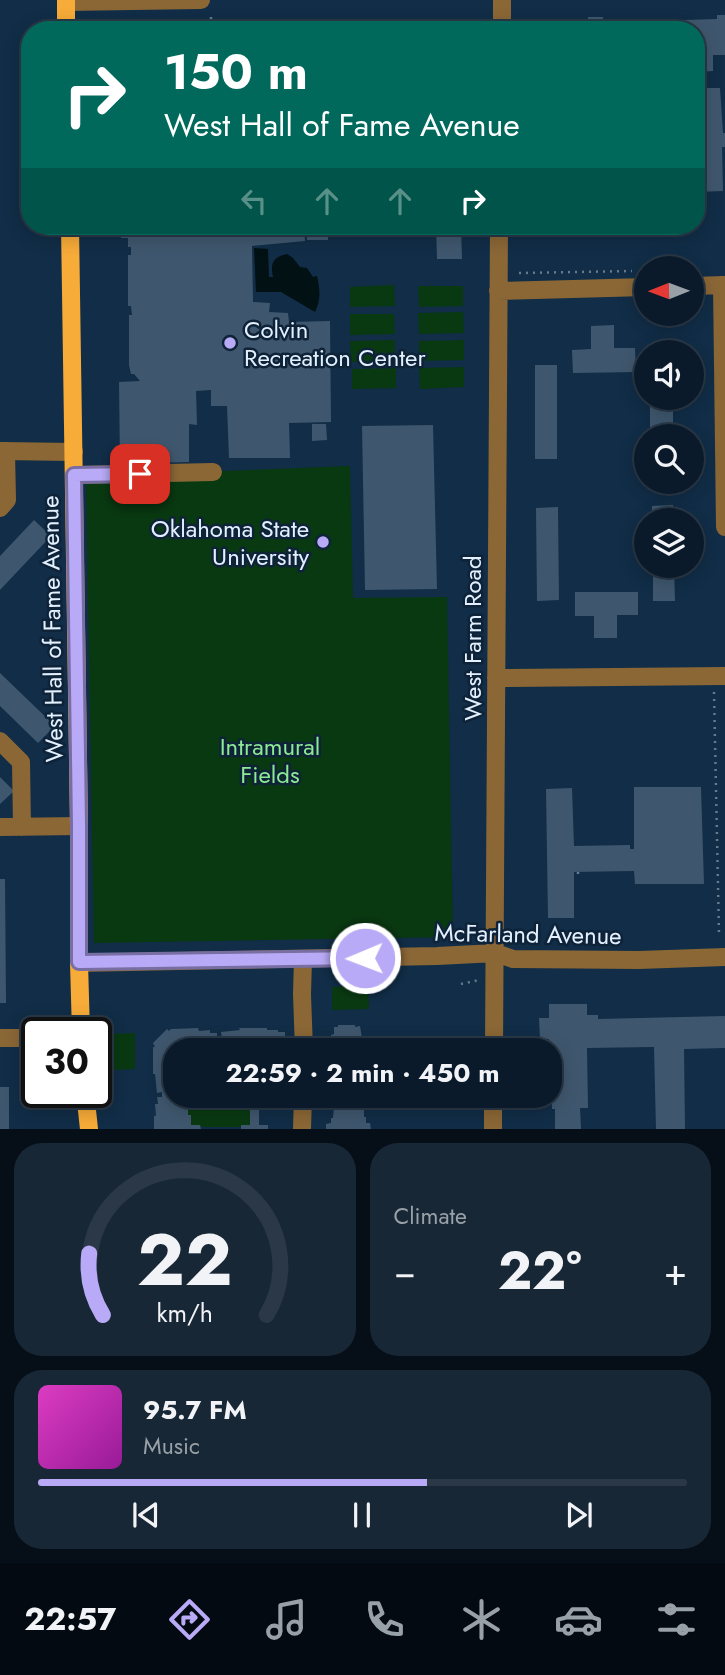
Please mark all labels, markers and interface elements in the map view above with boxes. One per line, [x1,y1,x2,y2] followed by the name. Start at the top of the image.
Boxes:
[164,37,308,107] text: 150 m
[49,49,140,140] icon: right
[164,102,520,148] text: West Hall of Fame Avenue
[235,182,273,220] icon: left
[308,182,346,220] icon: ahead
[381,182,419,220] icon: ahead
[454,182,492,220] icon: right
[634,256,704,326] north arrow
[634,256,704,578] map controls
[244,312,426,375] place label: Colvin Recreation Center
[222,335,238,351] marker: Colvin Recreation Center
[634,340,704,410] button: sound
[634,424,704,494] button: search
[110,444,170,504] pin
[121,455,159,493] icon: arrive
[32,495,72,763] street label: West Hall of Fame Avenue
[634,508,704,578] button: layers
[151,511,309,574] place label: Oklahoma State University
[315,534,331,550] marker: Oklahoma State University
[455,555,490,721] street label: West Farm Road
[220,729,320,792] park label: Intramural Fields
[434,915,622,953] street label: McFarland Avenue
[328,921,402,995] position arrow
[21,1017,112,1108] speed limit sign: 30
[225,1054,500,1092] text: 22:59 · 2 min · 450 m
[394,1199,467,1233] text: Climate
[137,1208,233,1313] text: 22
[498,1233,582,1309] text: 22°
[394,1244,416,1299] text: −
[664,1244,687,1299] text: +
[156,1295,213,1331] text: km/h
[143,1391,247,1429] text: 95.7 FM
[143,1429,200,1463] text: Music
[127,1496,165,1534] icon: previous
[343,1496,381,1534] icon: pause
[560,1496,598,1534] icon: next
[165,1595,214,1644] icon: directions
[262,1595,311,1644] icon: music
[360,1595,409,1644] icon: phone
[457,1595,506,1644] icon: climate
[554,1595,603,1644] icon: car
[652,1595,701,1644] icon: filters
[24,1596,116,1642] text: 22:57

